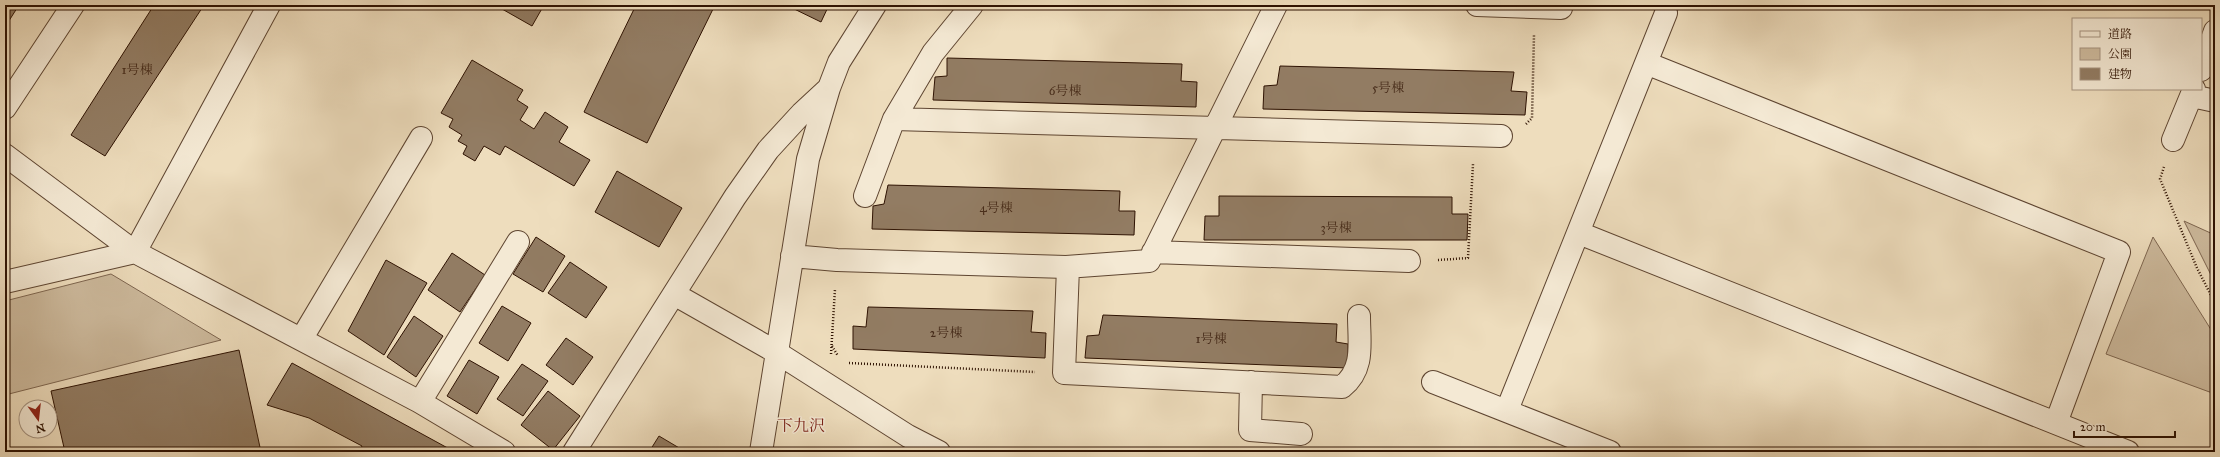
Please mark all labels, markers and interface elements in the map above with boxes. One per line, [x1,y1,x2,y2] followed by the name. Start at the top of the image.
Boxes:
[2072,18,2202,90] legend
[2108,27,2132,41] text: 道路
[2108,47,2132,61] text: 公園
[121,62,153,78] house number: 1号棟
[2108,67,2132,81] text: 建物
[1372,80,1404,96] house number: 5号棟
[1049,83,1081,99] house number: 6号棟
[979,200,1013,216] house number: 4号棟
[1320,220,1352,236] house number: 3号棟
[930,325,962,341] house number: 2号棟
[1195,331,1227,347] house number: 1号棟
[18,399,58,439] north arrow
[2074,413,2175,439] scale bar
[777,416,825,435] district label: 下九沢
[2080,420,2106,434] text: 20 m
[34,421,47,436] text: N

